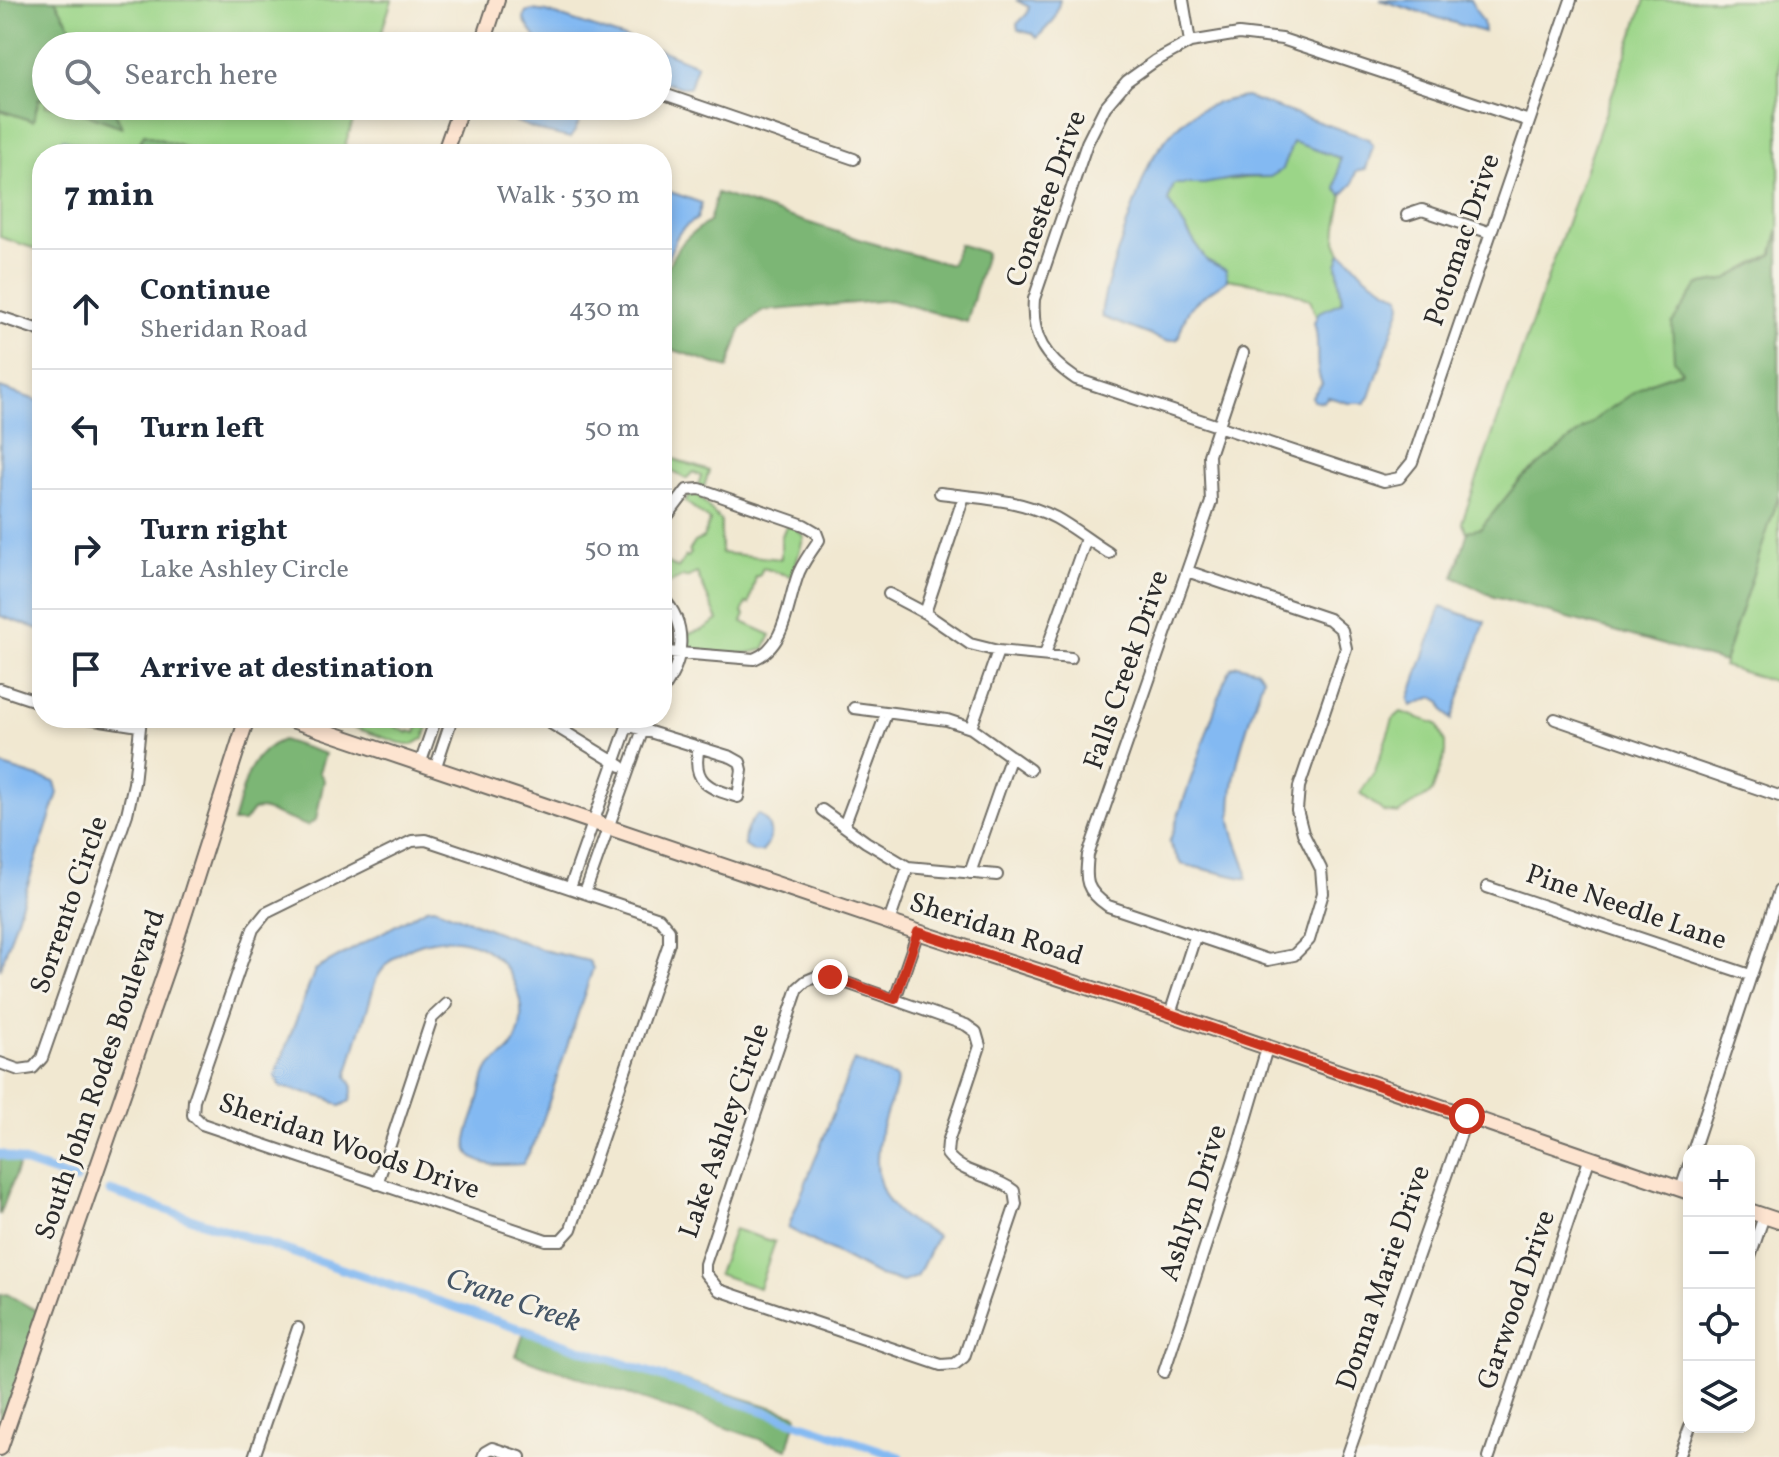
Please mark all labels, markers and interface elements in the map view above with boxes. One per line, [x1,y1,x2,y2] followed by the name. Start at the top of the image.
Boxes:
[32,32,672,120] search box
[60,54,104,98] icon: search
[124,55,278,97] text: Search here
[997,105,1097,293] street label: Conestee Drive
[1415,148,1511,332] street label: Potomac Drive
[64,173,154,220] text: 7 min
[496,178,640,214] text: Walk · 530 m
[140,270,271,312] text: Continue
[64,287,108,331] icon: ahead
[569,291,640,327] text: 430 m
[140,312,308,348] text: Sheridan Road
[64,407,108,451] icon: left
[140,408,264,450] text: Turn left
[584,411,640,447] text: 50 m
[140,510,288,552] text: Turn right
[64,527,108,571] icon: right
[584,531,640,567] text: 50 m
[140,552,349,588] text: Lake Ashley Circle
[1075,565,1179,775] street label: Falls Creek Drive
[64,647,108,691] icon: arrive
[140,648,434,690] text: Arrive at destination
[21,811,119,999] street label: Sorrento Circle
[1520,855,1732,961] street label: Pine Needle Lane
[904,884,1088,976] street label: Sheridan Road
[26,905,176,1245] street label: South John Rodes Boulevard
[812,959,848,995] route end
[670,1018,780,1244] street label: Lake Ashley Circle
[213,1084,485,1210] street label: Sheridan Woods Drive
[1449,1098,1485,1134] route start
[1150,1120,1238,1286] street label: Ashlyn Drive
[1683,1145,1755,1433] map controls
[1683,1145,1755,1217] button: +
[1327,1160,1441,1396] street label: Donna Marie Drive
[1468,1205,1566,1395] street label: Garwood Drive
[1683,1217,1755,1289] button: −
[440,1258,586,1344] water label: Crane Creek
[1683,1289,1755,1361] button: locate
[1683,1361,1755,1433] button: layers

